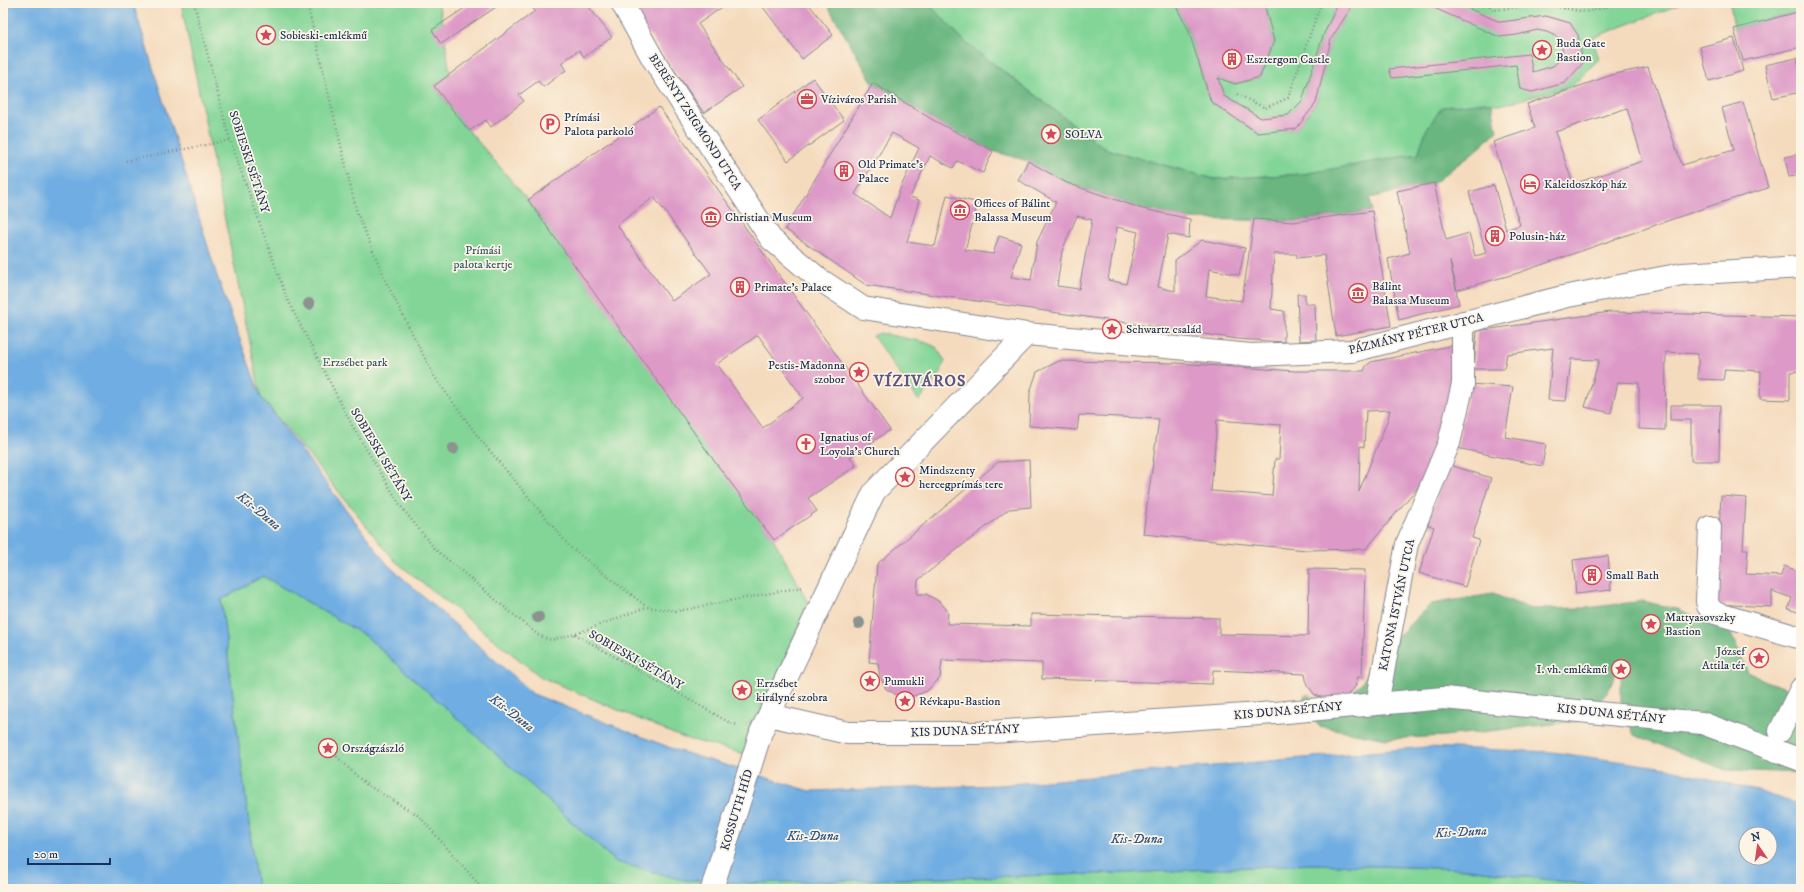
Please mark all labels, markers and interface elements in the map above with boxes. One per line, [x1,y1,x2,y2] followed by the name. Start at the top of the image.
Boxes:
[255,24,277,46] place icon: Sobieski-emlékmű
[280,28,367,43] place label: Sobieski-emlékmű
[1556,36,1605,65] place label: Buda Gate Bastion
[1531,39,1553,61] place icon: Buda Gate Bastion
[1221,48,1243,70] building icon: Esztergom Castle
[645,51,745,193] street label: BERÉNYI ZSIGMOND UTCA
[1246,52,1330,67] place label: Esztergom Castle
[796,88,818,110] office icon: Víziváros Parish
[820,92,898,107] place label: Víziváros Parish
[225,109,273,215] street label: SOBIESKI SÉTÁNY
[564,110,634,139] place label: Prímási Palota parkoló
[539,113,561,135] parking icon: Prímási Palota parkoló
[1040,123,1062,145] place icon: SOLVA
[1065,127,1103,142] place label: SOLVA
[858,157,923,186] place label: Old Primate's Palace
[833,160,855,182] building icon: Old Primate's Palace
[1519,173,1541,195] hotel icon: Kaleidoszkóp ház
[1544,177,1627,192] place label: Kaleidoszkóp ház
[974,196,1051,225] place label: Offices of Bálint Balassa Museum
[949,199,971,221] museum icon: Offices of Bálint Balassa Museum
[700,206,722,228] museum icon: Christian Museum
[725,210,812,225] place label: Christian Museum
[1484,225,1506,247] building icon: Polusin-ház
[1509,229,1566,244] place label: Polusin-ház
[452,243,513,272] park label: Prímási palota kertje
[729,276,751,298] building icon: Primate's Palace
[1372,279,1449,308] place label: Bálint Balassa Museum
[754,280,832,295] place label: Primate's Palace
[1347,282,1369,304] museum icon: Bálint Balassa Museum
[1347,310,1485,358] street label: PÁZMÁNY PÉTER UTCA
[1101,318,1123,340] place icon: Schwartz család
[1126,322,1201,337] place label: Schwartz család
[322,355,388,370] park label: Erzsébet park
[768,358,846,387] place label: Pestis-Madonna szobor
[848,361,870,383] place icon: Pestis-Madonna szobor
[873,371,966,391] district label: VÍZIVÁROS
[347,405,415,505] street label: SOBIESKI SÉTÁNY
[820,430,901,459] place label: Ignatius of Loyola's Church
[795,433,817,455] church icon: Ignatius of Loyola's Church
[919,463,1003,492] place label: Mindszenty hercegprímás tere
[894,466,916,488] place icon: Mindszenty hercegprímás tere
[233,488,284,534] water label: Kis-Duna
[1376,537,1418,672] street label: KATONA ISTVÁN UTCA
[1581,564,1603,586] building icon: Small Bath
[1606,568,1660,583] place label: Small Bath
[1665,610,1736,639] place label: Mattyasovszky Bastion
[1640,613,1662,635] place icon: Mattyasovszky Bastion
[586,627,686,693] street label: SOBIESKI SÉTÁNY
[1702,644,1747,673] place label: József Attila tér
[1748,647,1770,669] place icon: József Attila tér
[1610,658,1632,680] place icon: I. vh. emlékmű
[1537,662,1607,677] place label: I. vh. emlékmű
[859,670,881,692] place icon: Pumukli
[884,674,924,689] place label: Pumukli
[756,676,829,705] place label: Erzsébet királyné szobra
[731,679,753,701] place icon: Erzsébet királyné szobra
[486,690,538,735] water label: Kis-Duna
[894,690,916,712] place icon: Révkapu-Bastion
[919,694,1001,709] place label: Révkapu-Bastion
[1233,699,1343,723] street label: KIS DUNA SÉTÁNY
[1556,701,1666,727] street label: KIS DUNA SÉTÁNY
[910,722,1020,740] street label: KIS DUNA SÉTÁNY
[317,737,339,759] place icon: Országzászló
[342,741,404,756] place label: Országzászló
[718,767,757,852] street label: KOSSUTH HÍD
[1434,823,1488,841] water label: Kis-Duna
[1738,826,1778,866] north arrow
[786,828,839,844] water label: Kis-Duna
[1750,829,1762,845] text: N
[1110,831,1163,847] water label: Kis-Duna
[28,840,110,866] scale bar
[34,847,58,862] text: 20 m

